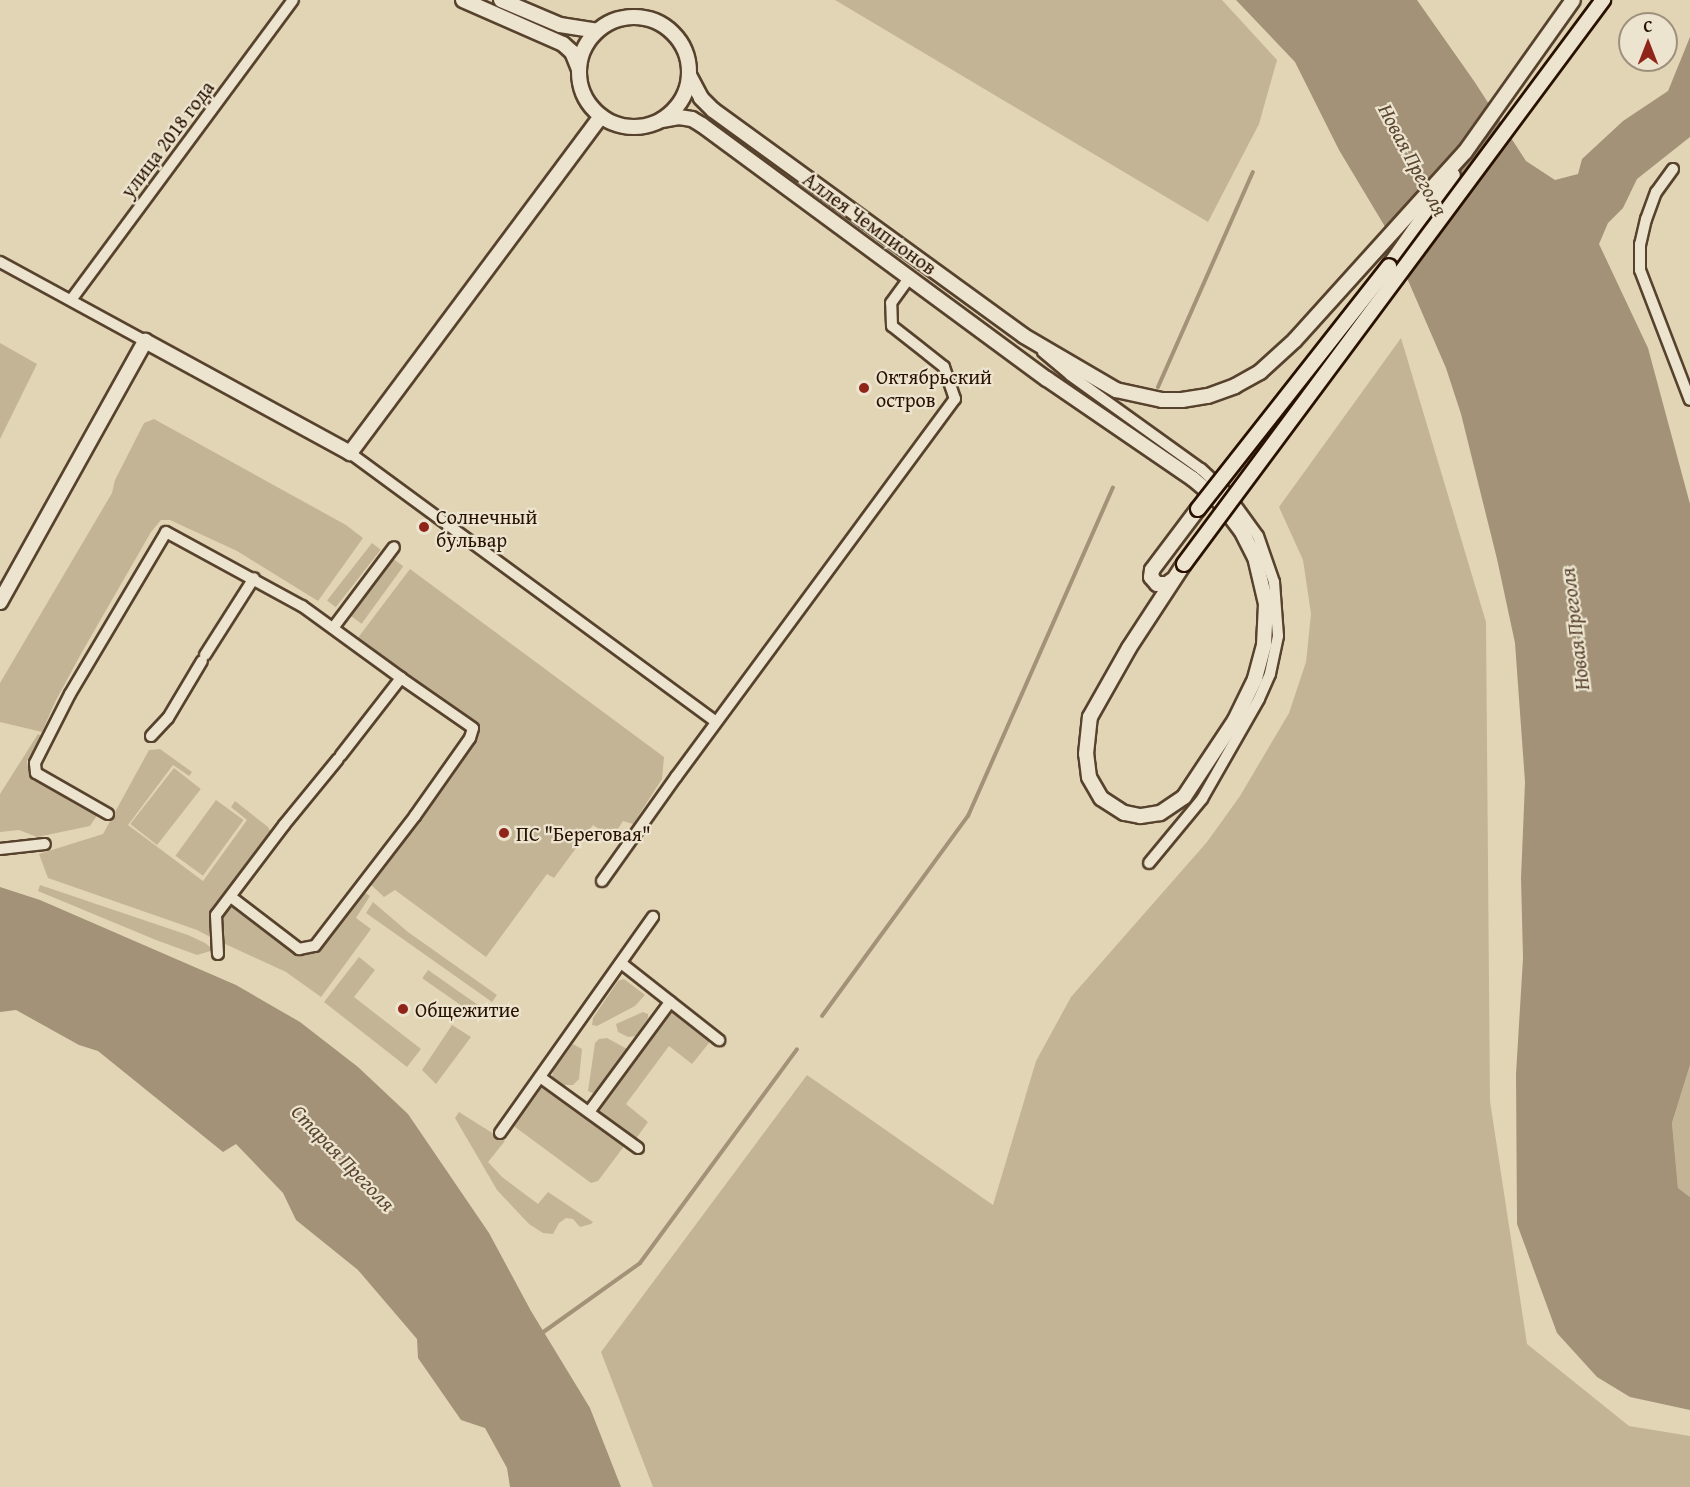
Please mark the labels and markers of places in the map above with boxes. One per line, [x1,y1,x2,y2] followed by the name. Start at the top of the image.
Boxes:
[876,365,992,412] place label: Октябрьский остров
[857,381,871,395] marker: Октябрьский остров
[436,504,537,551] place label: Солнечный бульвар
[417,520,431,534] marker: Солнечный бульвар
[516,821,651,845] place label: ПС "Береговая"
[497,826,511,840] marker: ПС "Береговая"
[415,997,520,1021] place label: Общежитие
[396,1002,410,1016] marker: Общежитие

